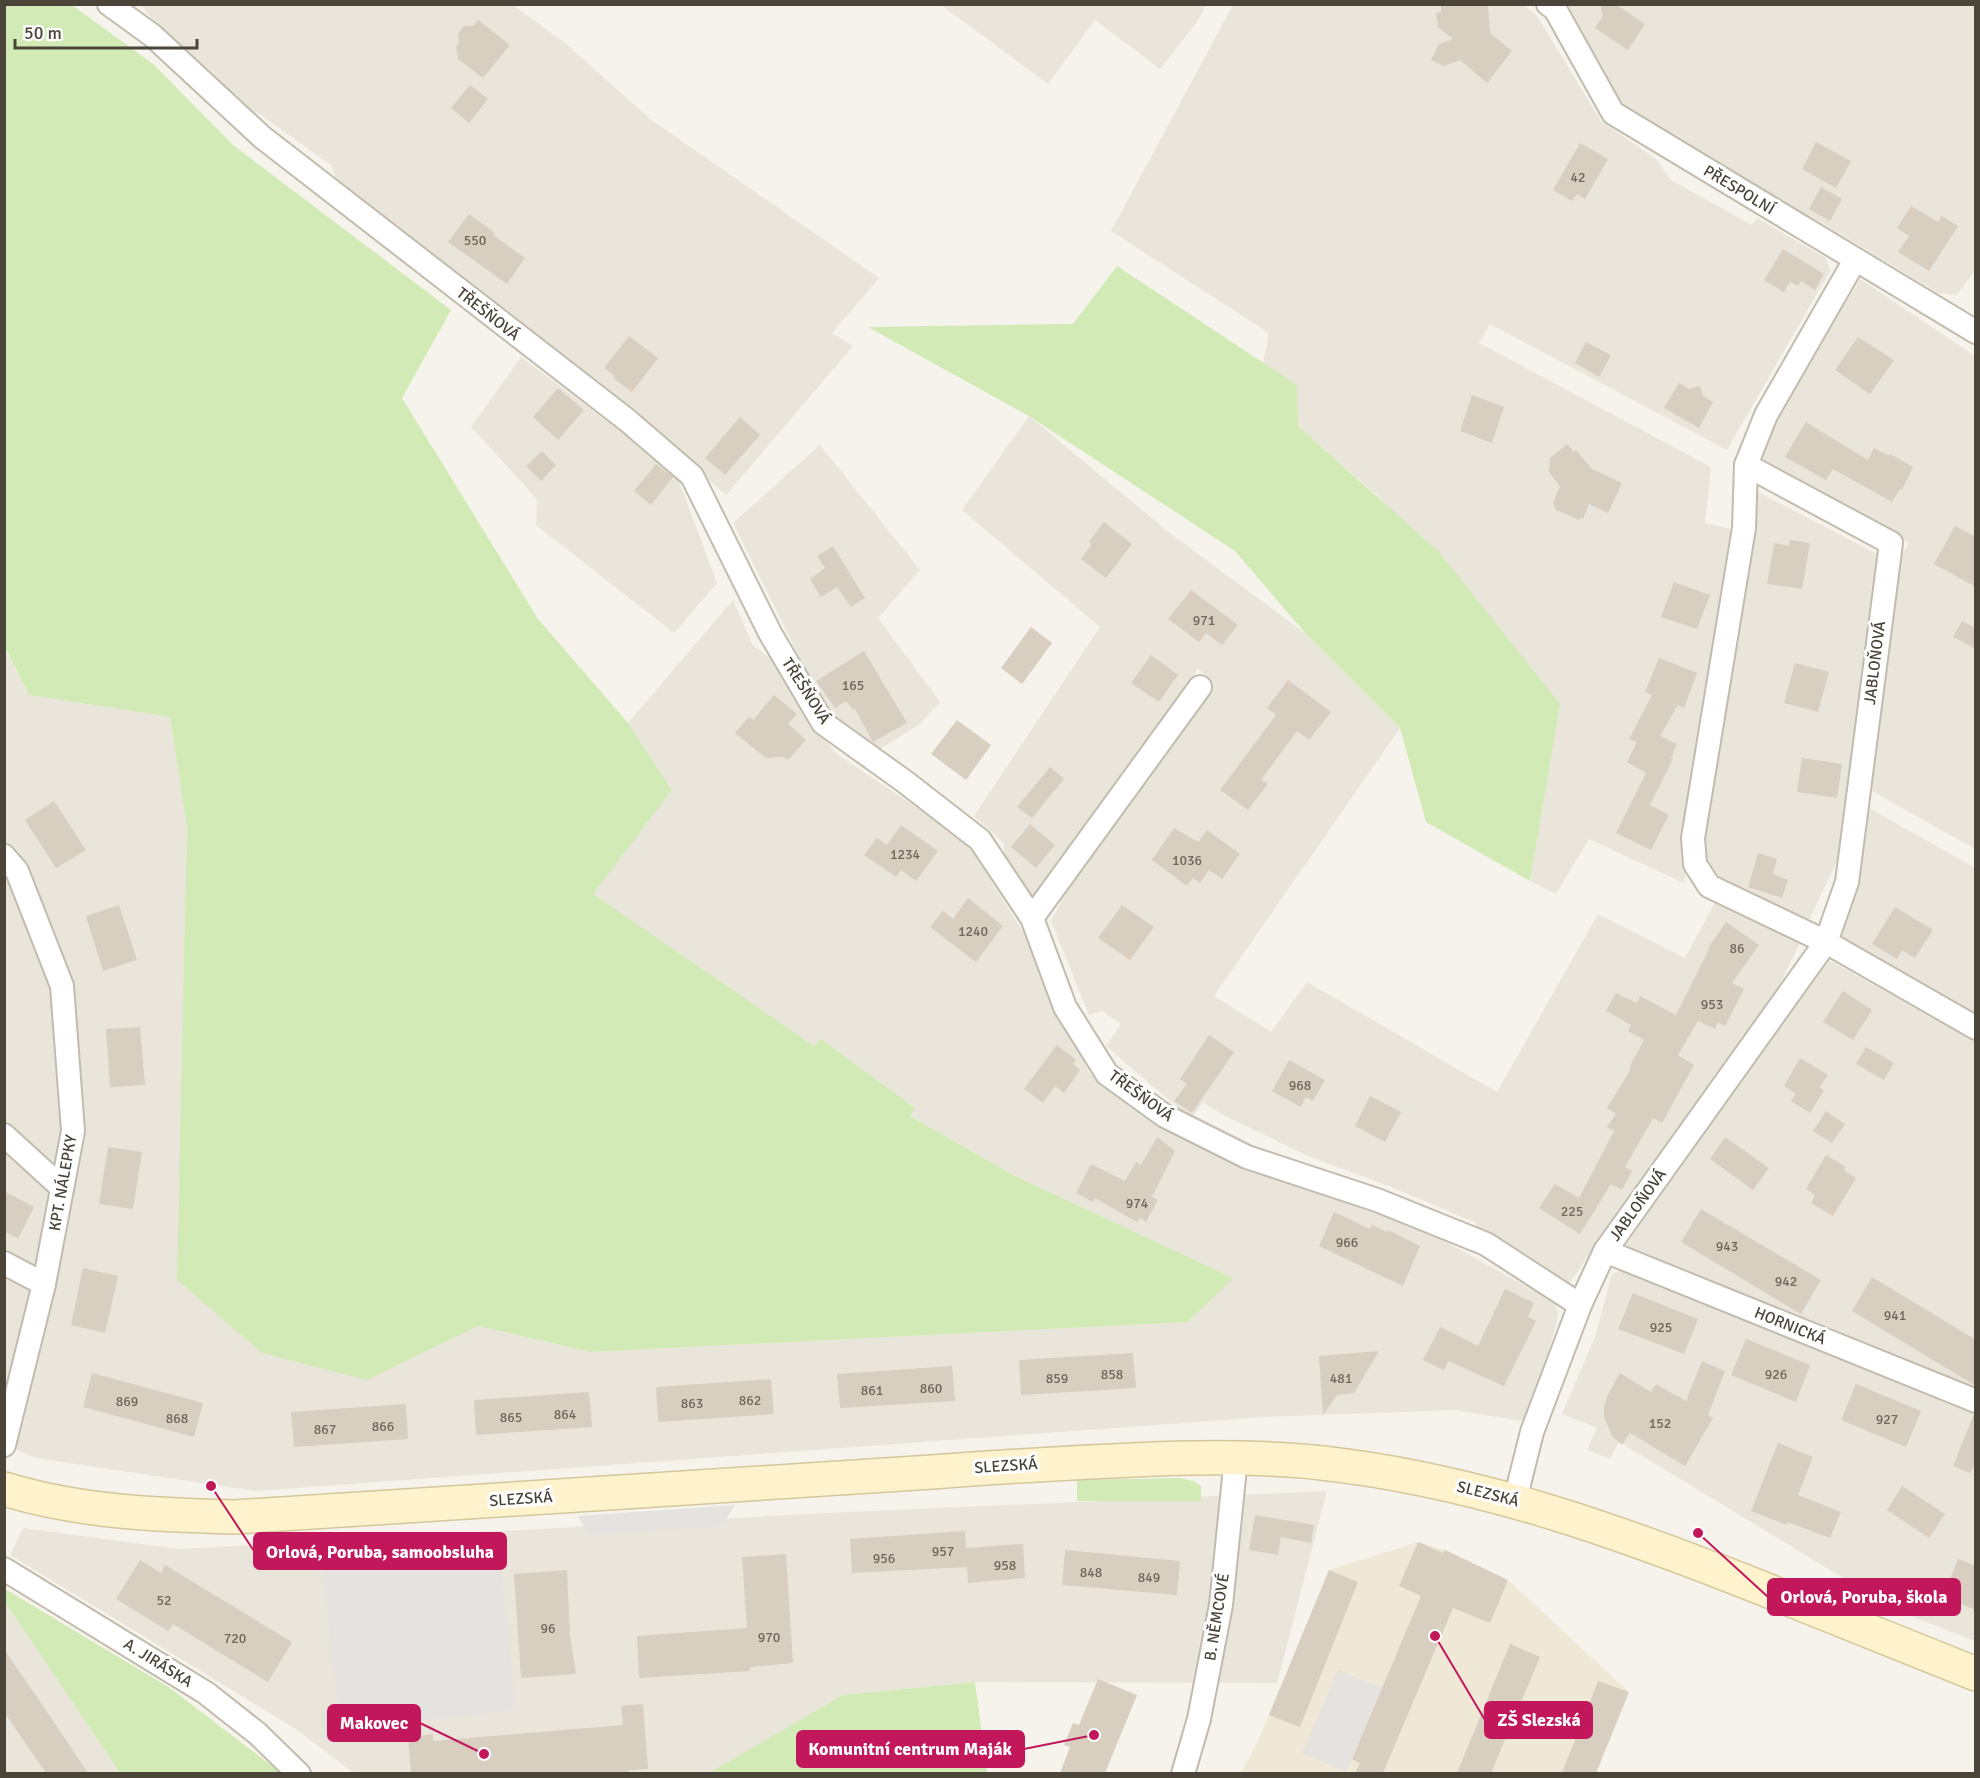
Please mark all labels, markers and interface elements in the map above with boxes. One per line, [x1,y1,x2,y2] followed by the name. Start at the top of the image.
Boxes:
[15,12,196,50] scale bar
[24,22,62,44] text: 50 m
[1700,161,1779,219] street label: PŘESPOLNÍ
[1570,169,1586,186] house number: 42
[464,232,486,249] house number: 550
[452,283,524,345] street label: TŘEŠŇOVÁ
[1193,612,1215,629] house number: 971
[1860,620,1890,706] street label: JABLOŇOVÁ
[777,654,835,728] street label: TŘEŠŇOVÁ
[842,677,864,694] house number: 165
[890,846,921,863] house number: 1234
[1172,852,1202,869] house number: 1036
[958,923,988,940] house number: 1240
[1729,940,1745,957] house number: 86
[1701,996,1723,1013] house number: 953
[1105,1066,1177,1126] street label: TŘEŠŇOVÁ
[1289,1077,1311,1094] house number: 968
[45,1133,81,1233] street label: KPT. NÁLEPKY
[1605,1165,1671,1245] street label: JABLOŇOVÁ
[1126,1195,1149,1212] house number: 974
[1561,1203,1583,1220] house number: 225
[1336,1234,1358,1251] house number: 966
[1716,1238,1738,1255] house number: 943
[1775,1273,1797,1290] house number: 942
[1751,1303,1829,1349] street label: HORNICKÁ
[1884,1307,1906,1324] house number: 941
[1650,1319,1672,1336] house number: 925
[1101,1366,1123,1383] house number: 858
[1765,1366,1787,1383] house number: 926
[1046,1370,1068,1387] house number: 859
[1330,1370,1352,1387] house number: 481
[920,1380,942,1397] house number: 860
[861,1382,883,1399] house number: 861
[739,1392,761,1409] house number: 862
[116,1393,138,1410] house number: 869
[681,1395,703,1412] house number: 863
[554,1406,577,1423] house number: 864
[500,1409,522,1426] house number: 865
[166,1410,188,1427] house number: 868
[1876,1411,1898,1428] house number: 927
[1649,1415,1671,1432] house number: 152
[372,1418,394,1435] house number: 866
[314,1421,336,1438] house number: 867
[974,1454,1038,1478] street label: SLEZSKÁ
[1455,1477,1521,1511] street label: SLEZSKÁ
[489,1487,553,1511] street label: SLEZSKÁ
[254,1533,506,1569] callout: Orlová, Poruba, samoobsluha
[266,1541,494,1563] text: Orlová, Poruba, samoobsluha
[932,1543,954,1560] house number: 957
[873,1550,895,1567] house number: 956
[994,1557,1016,1574] house number: 958
[1080,1564,1102,1581] house number: 848
[1138,1569,1160,1586] house number: 849
[1200,1572,1234,1662] street label: B. NĚMCOVÉ
[1768,1579,1960,1615] callout: Orlová, Poruba, škola
[1780,1586,1948,1608] text: Orlová, Poruba, škola
[156,1592,172,1609] house number: 52
[540,1620,556,1637] house number: 96
[758,1629,780,1646] house number: 970
[224,1630,246,1647] house number: 720
[120,1634,196,1692] street label: A. JIRÁSKA
[1485,1702,1592,1738] callout: ZŠ Slezská
[328,1705,420,1741] callout: Makovec
[1497,1709,1581,1731] text: ZŠ Slezská
[340,1712,409,1734] text: Makovec
[797,1731,1024,1767] callout: Komunitní centrum Maják
[808,1738,1012,1760] text: Komunitní centrum Maják

